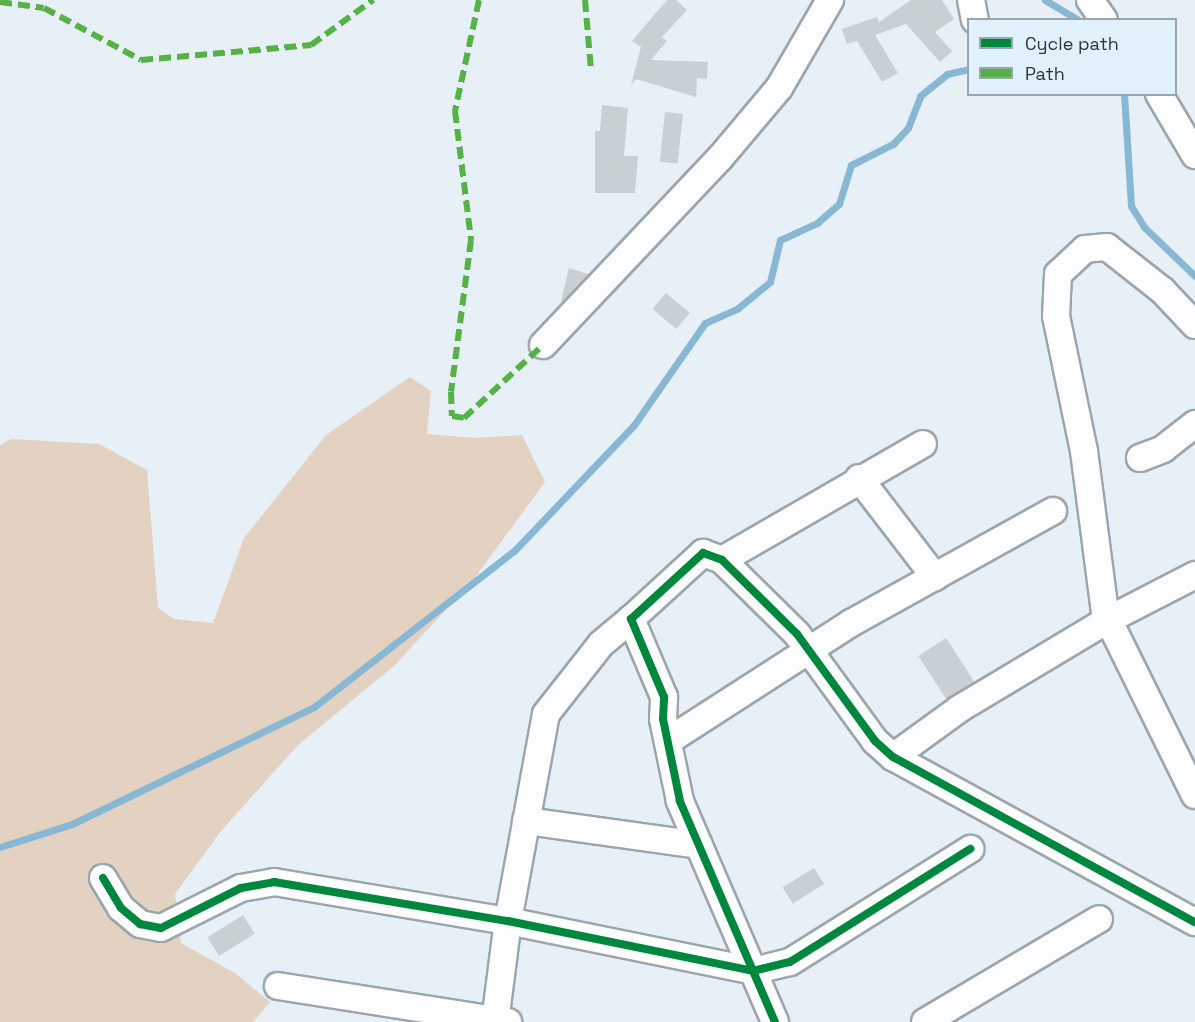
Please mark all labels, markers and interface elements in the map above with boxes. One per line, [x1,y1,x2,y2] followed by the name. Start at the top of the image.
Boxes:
[967,18,1177,96] legend
[1025,32,1119,55] text: Cycle path
[1025,62,1065,85] text: Path

